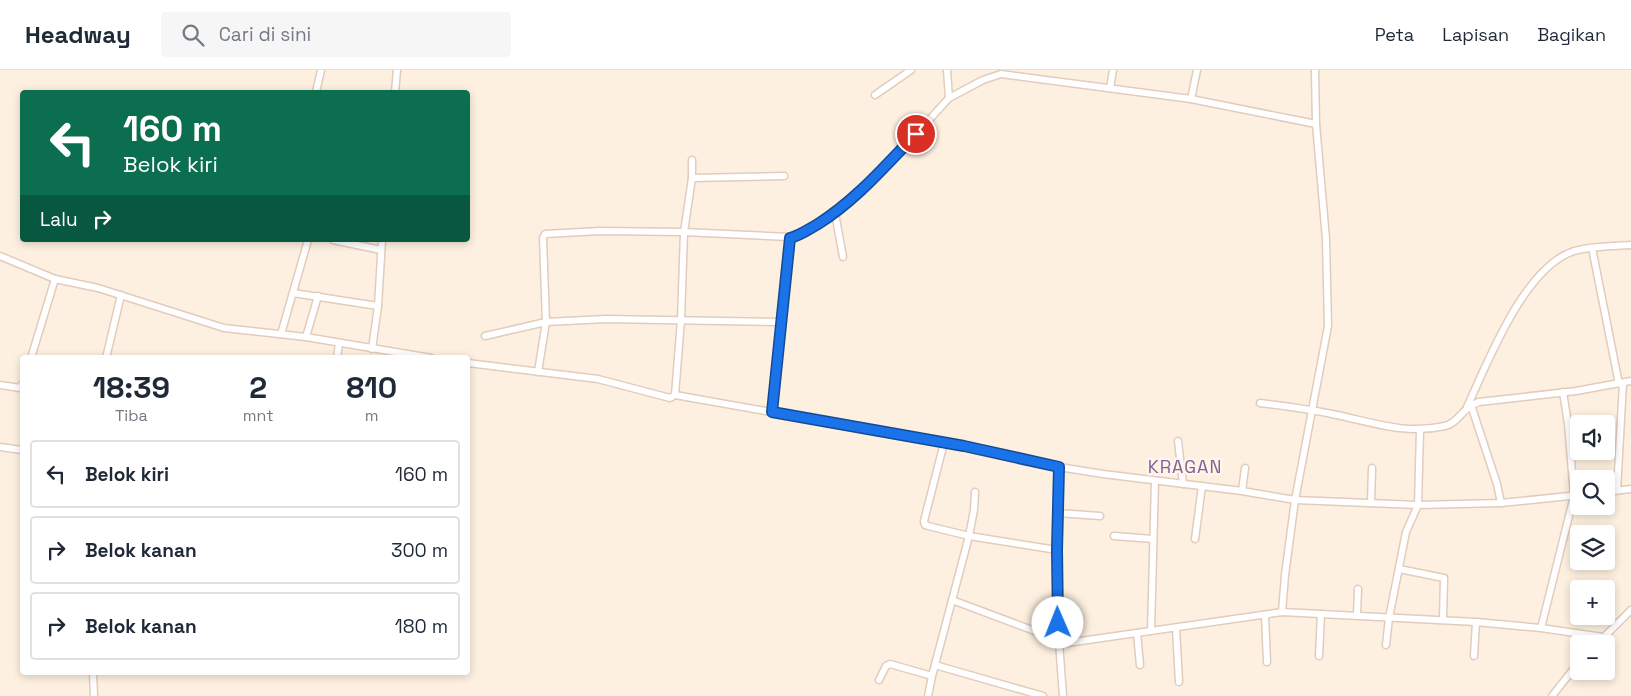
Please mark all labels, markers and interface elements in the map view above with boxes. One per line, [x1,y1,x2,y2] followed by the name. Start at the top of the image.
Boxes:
[161,12,511,57] search box
[25,19,131,50] text: Headway
[179,21,207,49] icon: search
[219,22,311,47] text: Cari di sini
[1375,23,1414,46] text: Peta
[1442,23,1509,46] text: Lapisan
[1537,23,1606,46] text: Bagikan
[123,107,222,151] text: 160 m
[40,110,105,175] icon: left
[895,113,937,155] pin
[902,120,930,148] icon: arrive
[123,150,218,178] text: Belok kiri
[88,205,116,233] icon: right
[40,207,78,232] text: Lalu
[93,368,170,407] text: 18:39
[249,368,267,407] text: 2
[346,368,397,407] text: 810
[115,405,148,426] text: Tiba
[243,405,274,426] text: mnt
[365,405,379,426] text: m
[1570,415,1615,680] map controls
[1570,415,1615,460] button: sound
[1148,455,1222,478] district label: KRAGAN
[42,460,70,488] icon: left
[85,462,169,487] text: Belok kiri
[395,462,448,487] text: 160 m
[1570,470,1615,515] button: search
[1570,525,1615,570] button: layers
[42,536,70,564] icon: right
[85,538,197,563] text: Belok kanan
[391,538,448,563] text: 300 m
[1570,580,1615,625] button: +
[1031,596,1083,648] position arrow
[42,612,70,640] icon: right
[85,614,197,639] text: Belok kanan
[395,614,448,639] text: 180 m
[1570,635,1615,680] button: −

